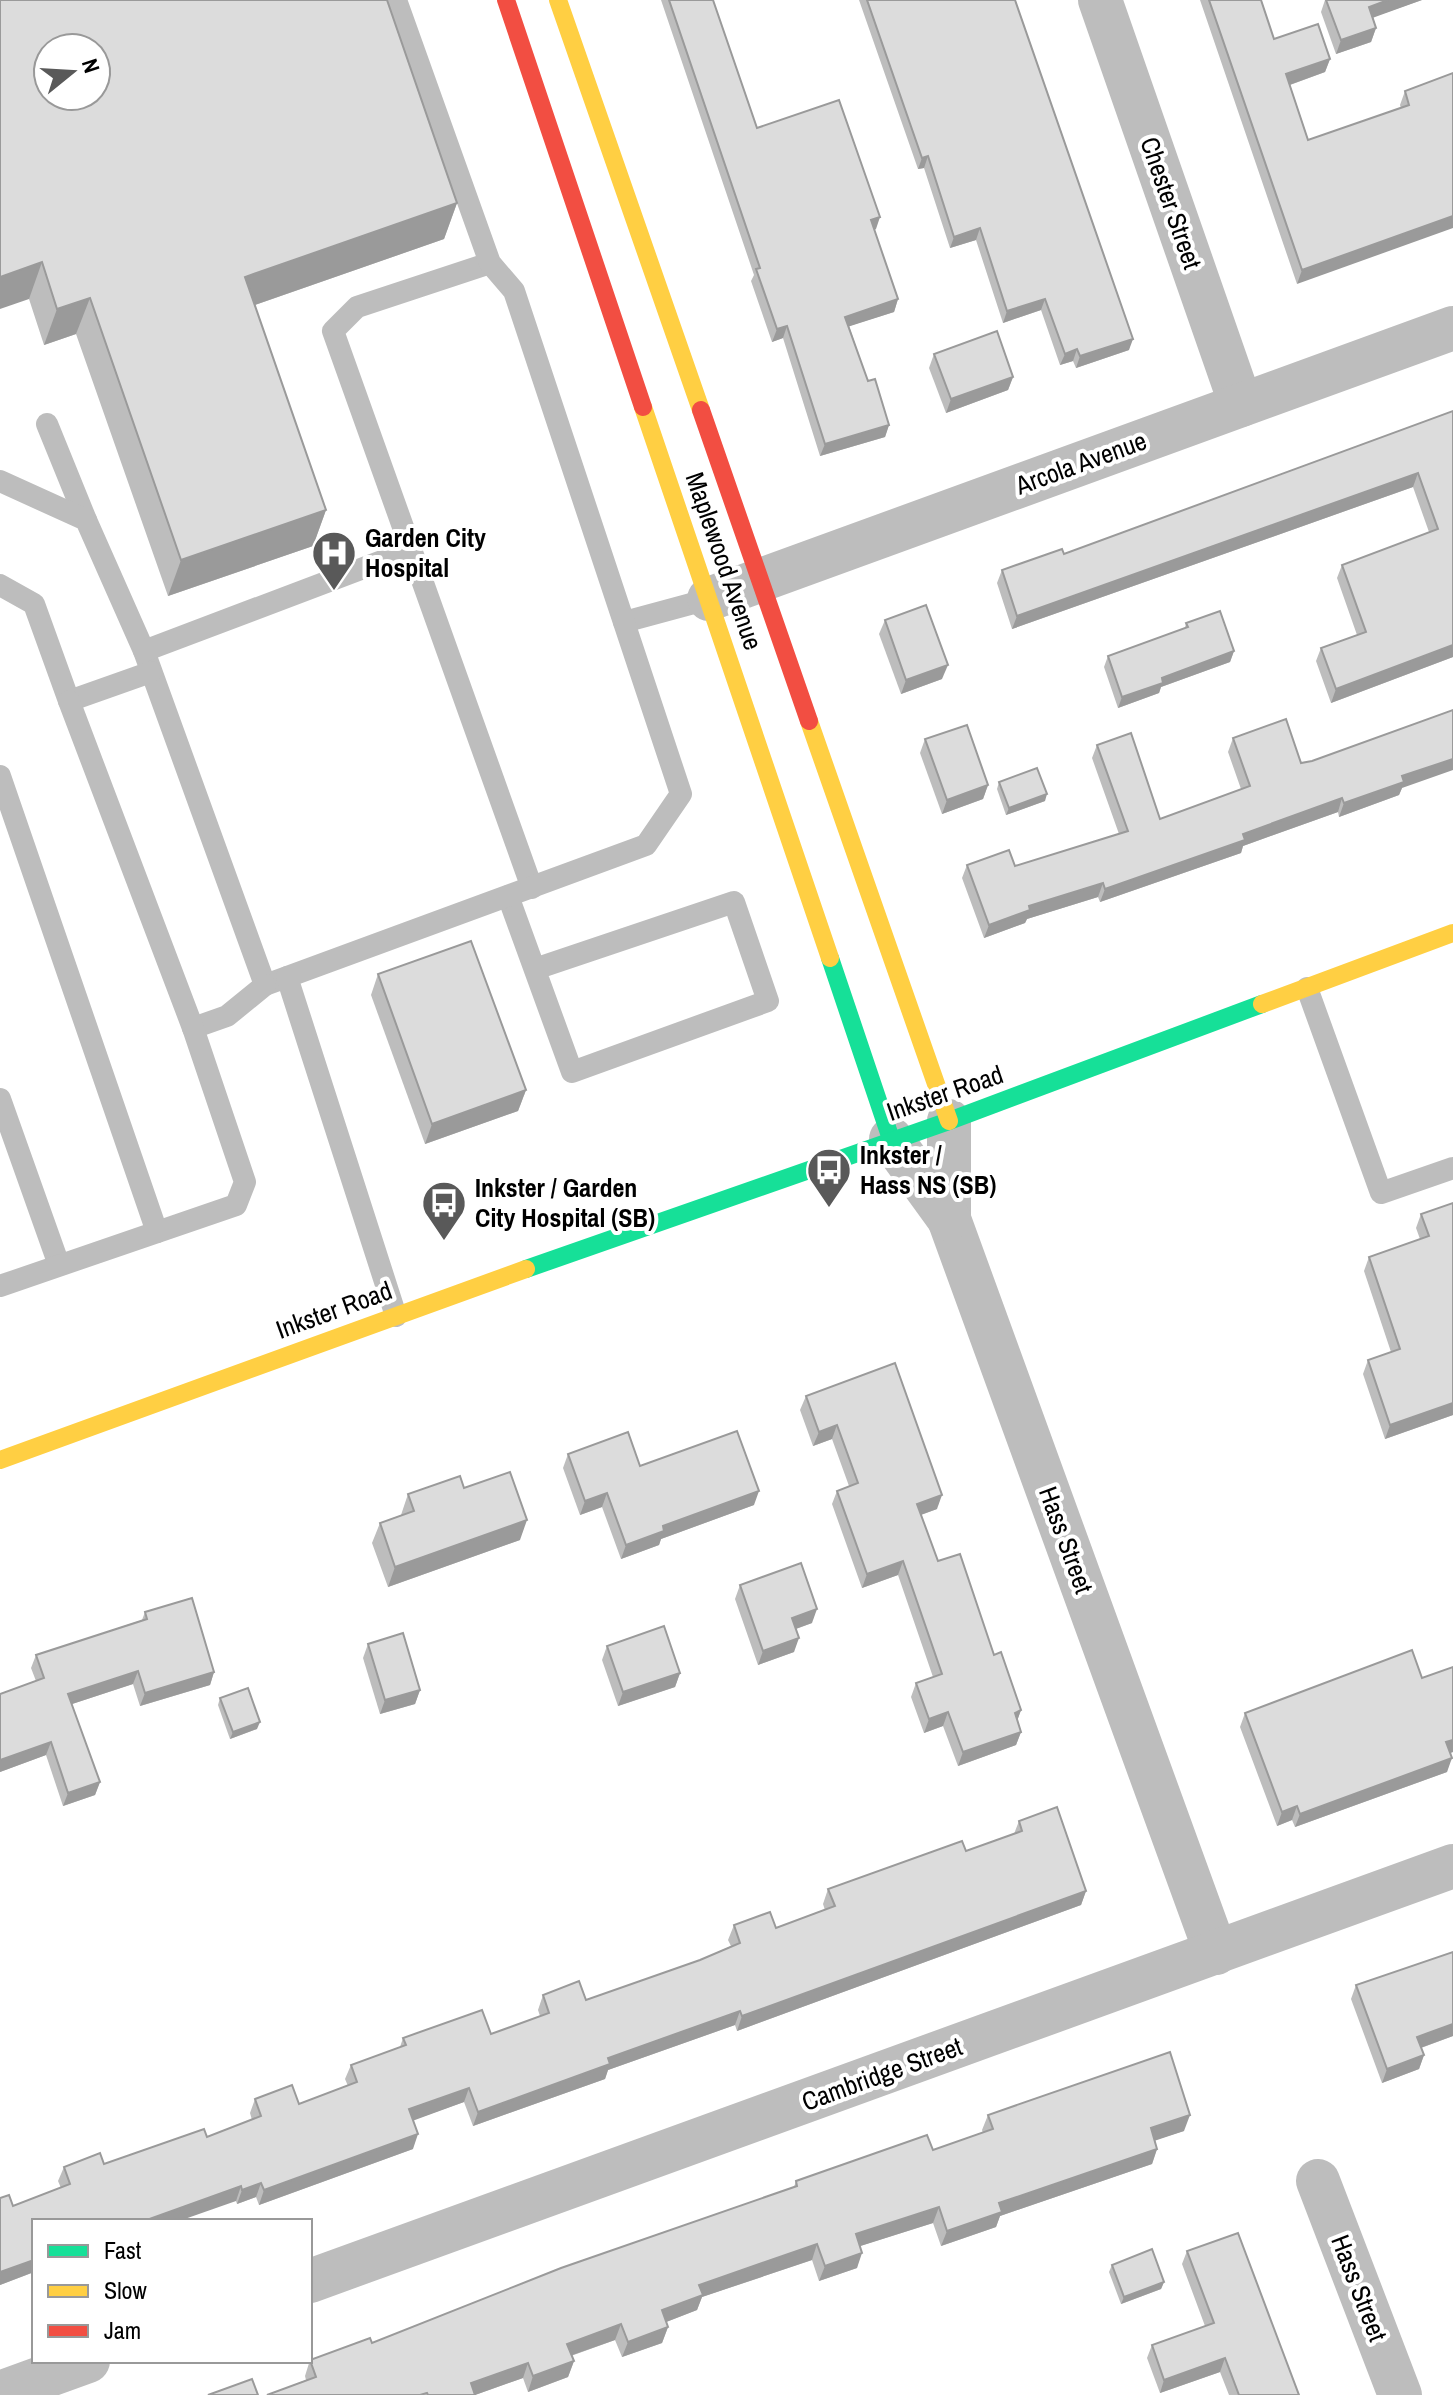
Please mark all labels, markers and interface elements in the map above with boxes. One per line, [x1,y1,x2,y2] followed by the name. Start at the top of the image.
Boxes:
[32,32,112,112] north arrow
[75,55,107,77] text: N
[1133,132,1210,274] street label: Chester Street
[1009,423,1151,503] street label: Arcola Avenue
[678,467,771,654] street label: Maplewood Avenue
[365,520,486,585] place label: Garden City Hospital
[310,529,358,592] hospital icon: Garden City Hospital
[882,1056,1008,1129] street label: Inkster Road
[860,1137,996,1202] place label: Inkster / Hass NS (SB)
[805,1146,853,1209] bus stop icon: Inkster / Hass NS (SB)
[475,1170,655,1235] place label: Inkster / Garden City Hospital (SB)
[420,1179,468,1242] bus stop icon: Inkster / Garden City Hospital (SB)
[271,1272,397,1347] street label: Inkster Road
[1031,1482,1102,1598] street label: Hass Street
[797,2028,967,2119] street label: Cambridge Street
[32,2219,312,2363] legend
[1323,2230,1396,2346] street label: Hass Street
[104,2234,142,2266] text: Fast
[104,2274,147,2306] text: Slow
[104,2314,141,2346] text: Jam

